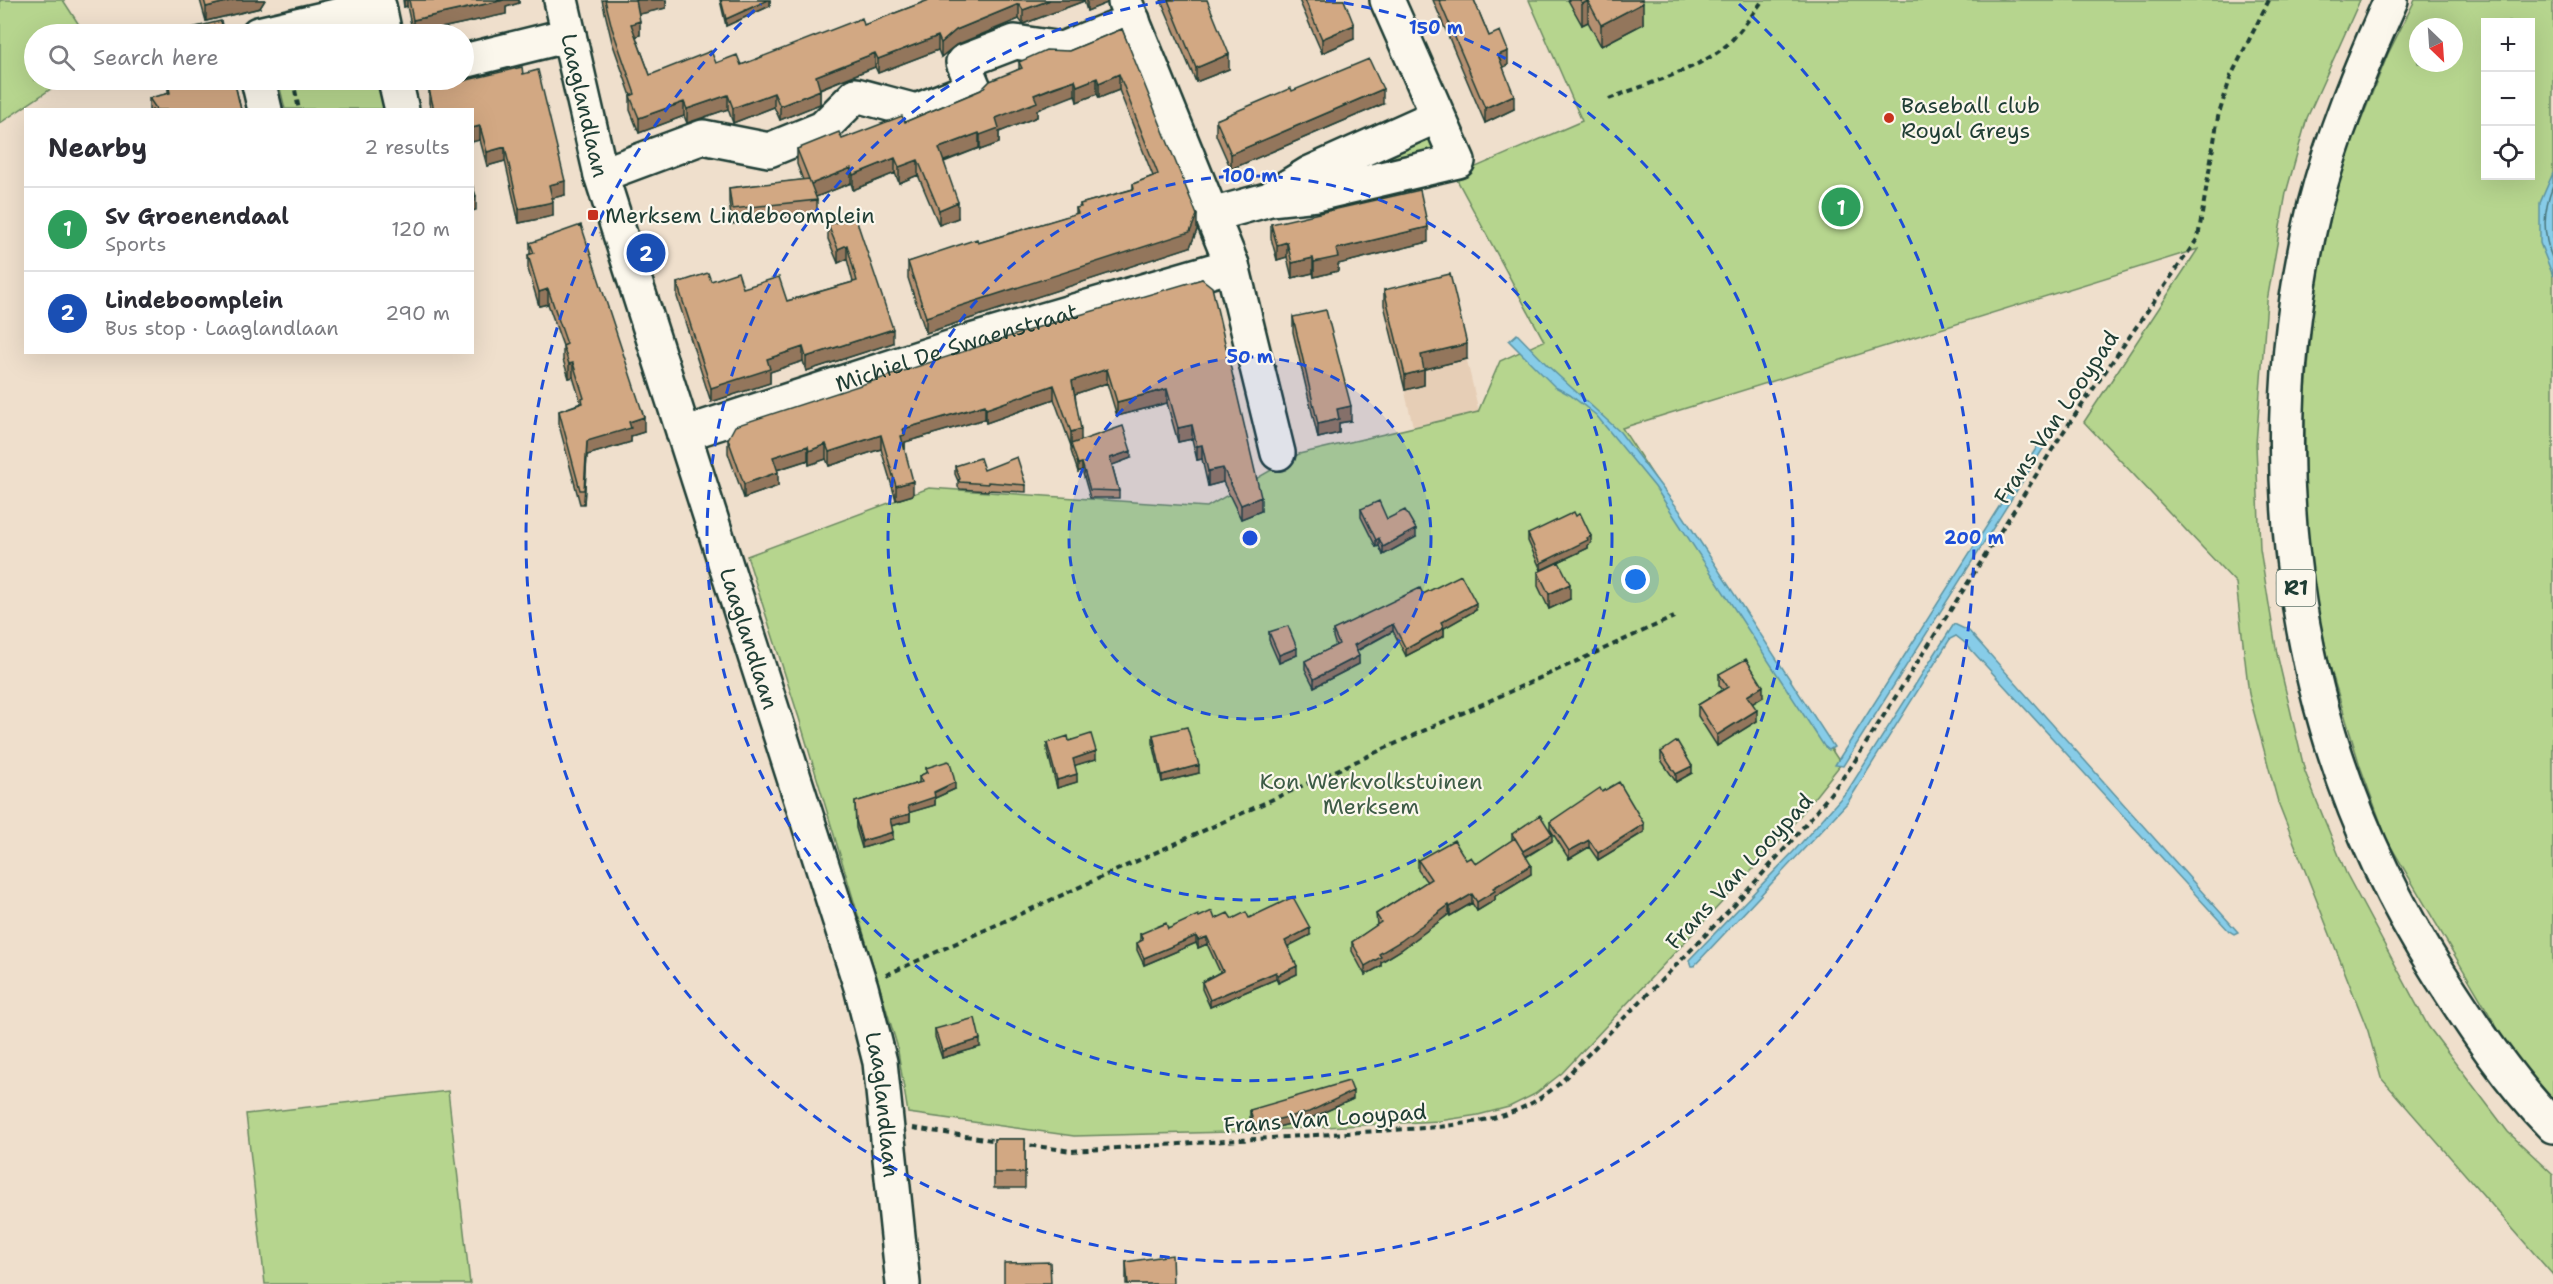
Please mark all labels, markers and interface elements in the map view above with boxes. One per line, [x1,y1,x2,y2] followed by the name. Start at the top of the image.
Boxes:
[1409,16,1464,40] text: 150 m
[2409,18,2463,72] north arrow
[2481,18,2535,180] map controls
[2481,18,2535,72] button: +
[24,24,474,90] search box
[554,30,615,180] street label: Laaglandlaan
[45,41,78,74] icon: search
[93,43,219,72] text: Search here
[2481,72,2535,126] button: −
[1901,91,2040,145] place label: Baseball club Royal Greys
[1882,111,1896,125] marker: Baseball club Royal Greys
[2481,126,2535,180] button: locate
[48,130,147,165] text: Nearby
[364,134,450,160] text: 2 results
[1222,164,1278,188] text: 100 m
[1822,184,1860,230] pin: 1
[605,201,875,230] place label: Merksem Lindeboomplein
[105,202,289,231] text: Sv Groenendaal
[586,208,600,222] marker: Merksem Lindeboomplein
[63,216,72,242] text: 1
[391,216,450,242] text: 120 m
[626,230,666,276] pin: 2
[105,231,166,257] text: Sports
[105,286,283,315] text: Lindeboomplein
[832,297,1081,399] street label: Michiel De Swaenstraat
[61,300,75,326] text: 2
[385,300,450,326] text: 290 m
[105,315,339,341] text: Bus stop · Laaglandlaan
[1987,325,2125,510] street label: Frans Van Looypad
[1227,345,1274,369] text: 50 m
[1944,526,2005,550] text: 200 m
[1240,528,1260,548] centre of rings
[713,564,785,713] street label: Laaglandlaan
[1621,565,1650,594] your location
[2276,570,2316,606] road number: R1
[1260,767,1482,821] park label: Kon Werkvolkstuinen Merksem
[1659,787,1820,956] street label: Frans Van Looypad
[858,1028,906,1179] street label: Laaglandlaan
[1222,1097,1428,1140] street label: Frans Van Looypad

